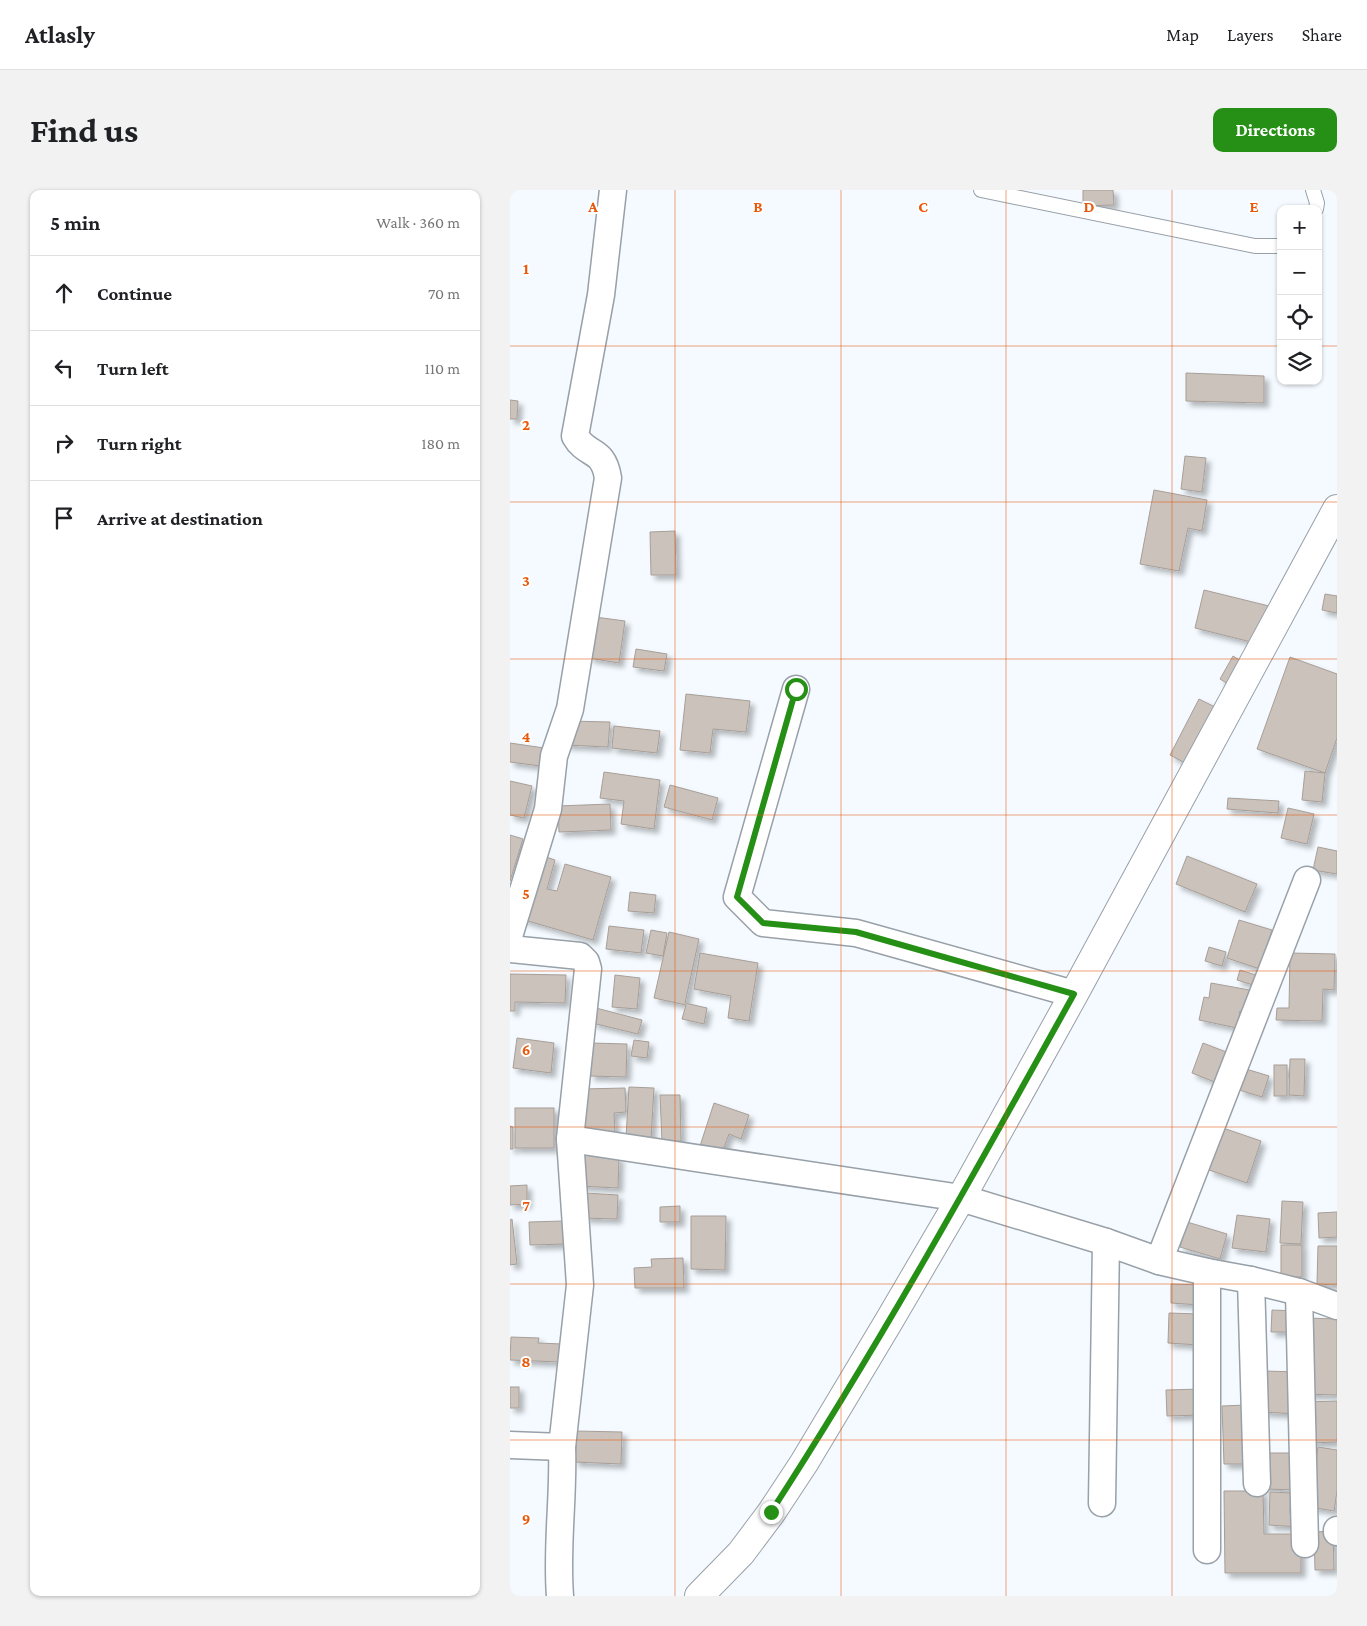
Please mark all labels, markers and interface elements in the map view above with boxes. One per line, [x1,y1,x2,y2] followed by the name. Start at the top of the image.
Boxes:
[25,21,95,48] text: Atlasly
[1166,25,1199,45] text: Map
[1227,25,1274,45] text: Layers
[1302,25,1342,45] text: Share
[1213,108,1337,152] button: Directions
[30,111,138,150] text: Find us
[587,198,598,215] text: A
[753,198,763,215] text: B
[918,198,928,215] text: C
[1083,198,1095,215] text: D
[1249,198,1259,215] text: E
[1277,205,1322,385] map controls
[1277,205,1322,250] button: +
[50,211,100,235] text: 5 min
[376,214,460,231] text: Walk · 360 m
[1277,250,1322,295] button: −
[523,260,529,277] text: 1
[50,279,78,307] icon: ahead
[97,283,172,304] text: Continue
[428,285,460,302] text: 70 m
[1277,295,1322,340] button: locate
[1277,340,1322,385] button: layers
[50,354,78,382] icon: left
[97,358,169,379] text: Turn left
[424,360,460,377] text: 110 m
[522,416,530,433] text: 2
[50,429,78,457] icon: right
[97,433,182,454] text: Turn right
[421,435,460,452] text: 180 m
[50,504,78,532] icon: arrive
[97,508,263,529] text: Arrive at destination
[522,572,530,589] text: 3
[785,678,808,701] route start
[522,728,531,745] text: 4
[522,885,530,902] text: 5
[522,1041,530,1058] text: 6
[522,1197,530,1214] text: 7
[521,1353,531,1370] text: 8
[760,1501,783,1524] route end
[522,1510,530,1527] text: 9

